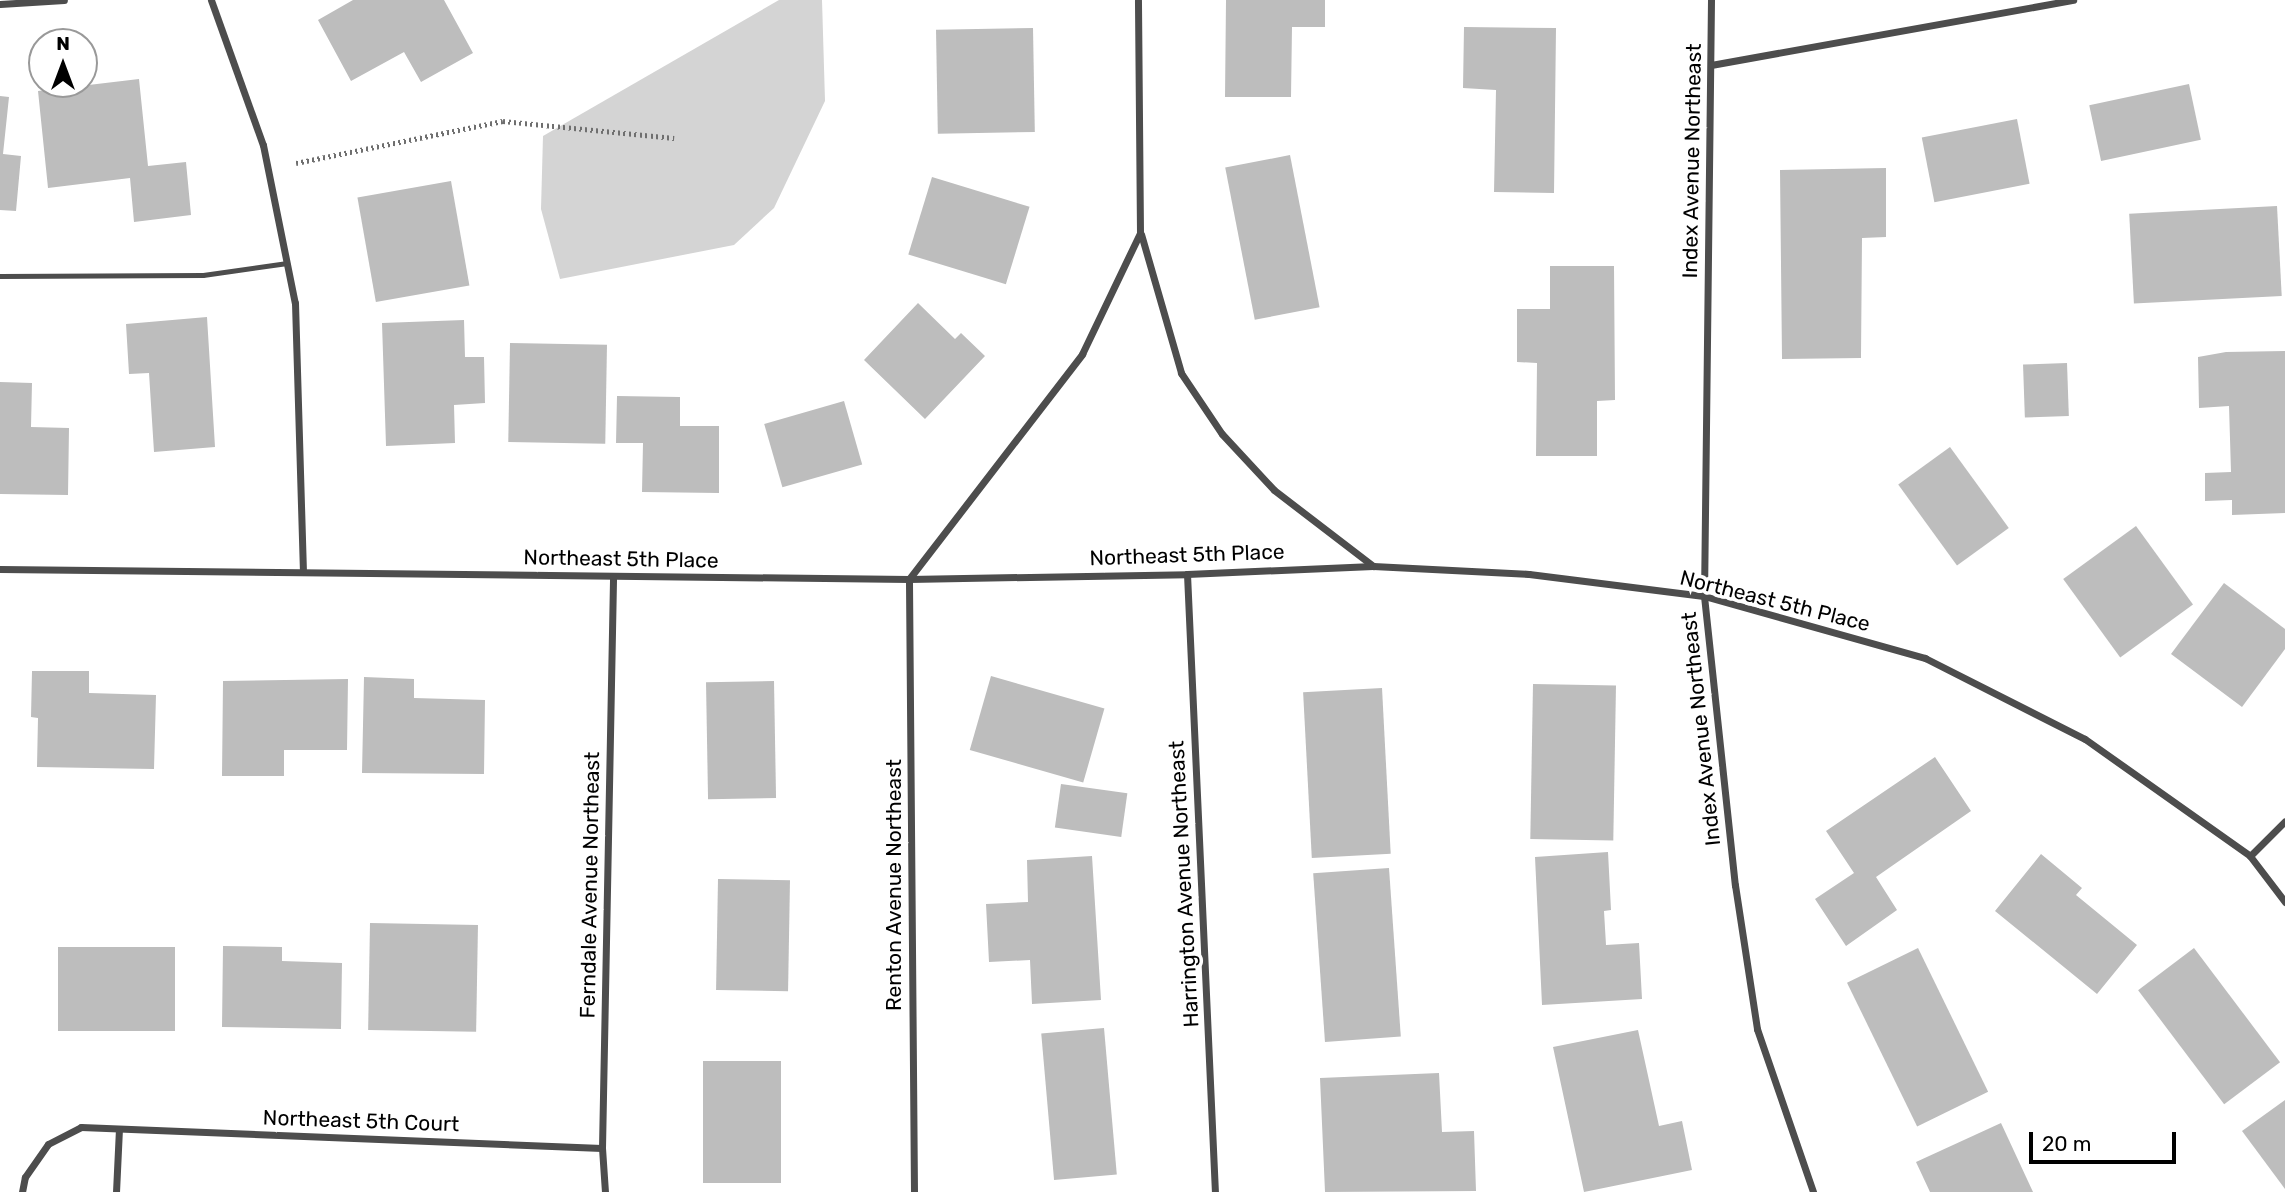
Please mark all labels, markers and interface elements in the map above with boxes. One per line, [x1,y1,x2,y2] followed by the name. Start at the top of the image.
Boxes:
[28,28,98,98] north arrow
[56,32,70,55] text: N
[1677,43,1707,279] street label: Index Avenue Northeast
[1089,539,1285,571] street label: Northeast 5th Place
[523,545,719,573] street label: Northeast 5th Place
[1677,565,1873,637] street label: Northeast 5th Place
[1676,611,1726,847] street label: Index Avenue Northeast
[1164,740,1204,1028] street label: Harrington Avenue Northeast
[575,751,605,1019] street label: Ferndale Avenue Northeast
[881,759,907,1011] street label: Renton Avenue Northeast
[262,1105,460,1137] street label: Northeast 5th Court
[2033,1118,2180,1162] scale bar
[2042,1131,2091,1156] text: 20 m

